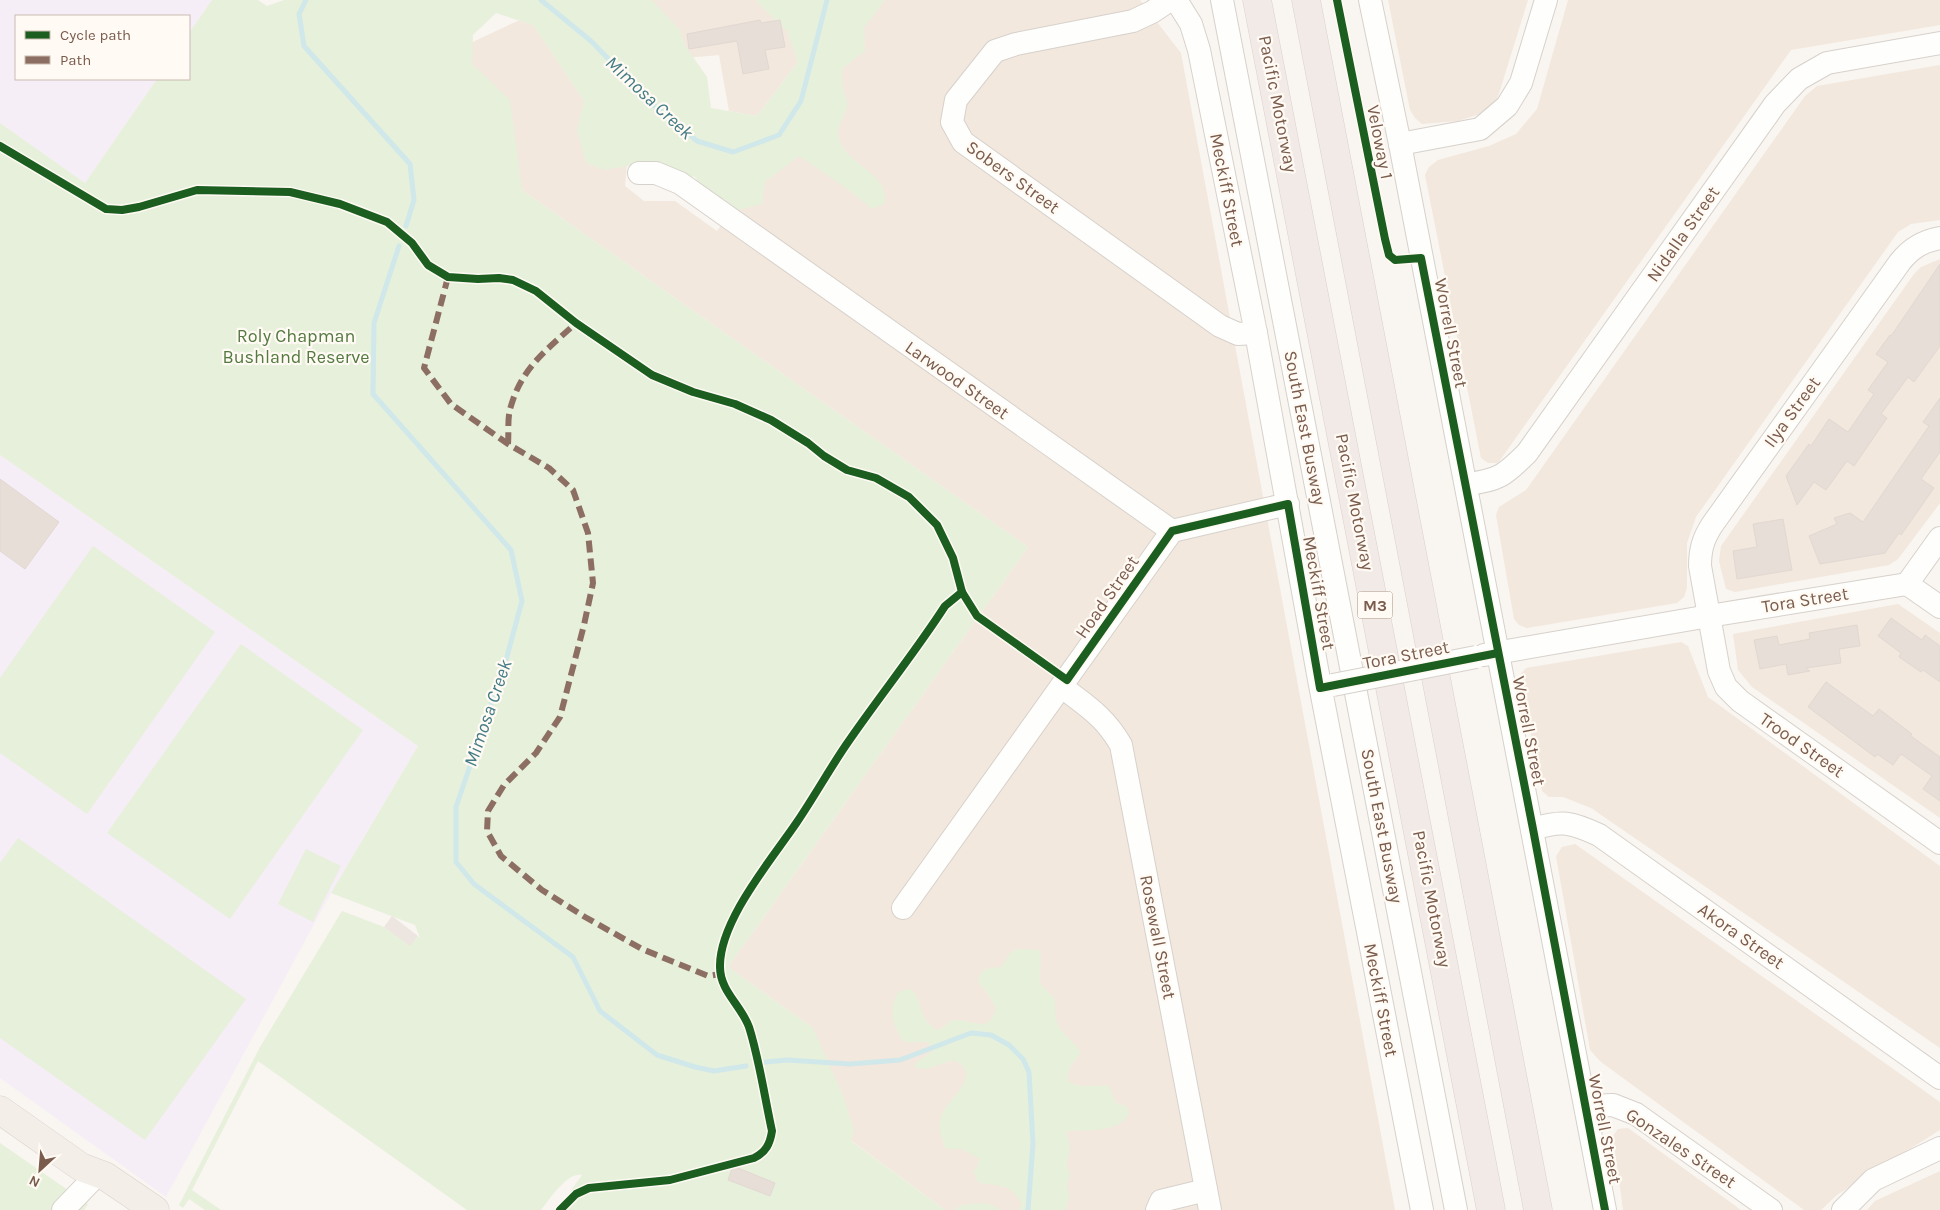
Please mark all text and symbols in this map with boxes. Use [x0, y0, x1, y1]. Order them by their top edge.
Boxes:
legend [15, 15, 190, 80]
text: Cycle path [60, 26, 131, 44]
street label: Pacific Motorway [1254, 34, 1302, 175]
text: Path [60, 51, 91, 69]
water label: Mimosa Creek [601, 52, 698, 144]
street label: Veloway 1 [1362, 103, 1398, 181]
street label: Meckiff Street [1205, 131, 1249, 249]
street label: Sobers Street [962, 136, 1064, 218]
street label: Nidalla Street [1642, 182, 1724, 286]
street label: Worrell Street [1430, 276, 1472, 390]
park label: Roly Chapman Bushland Reserve [223, 325, 369, 368]
street label: Larwood Street [901, 336, 1013, 424]
street label: South East Busway [1279, 349, 1331, 508]
street label: Ilya Street [1759, 372, 1825, 452]
street label: Pacific Motorway [1331, 432, 1379, 573]
street label: Meckiff Street [1298, 534, 1340, 652]
street label: Hoad Street [1070, 551, 1144, 643]
street label: Tora Street [1760, 582, 1850, 618]
road number: M3 [1358, 592, 1392, 618]
street label: Tora Street [1361, 636, 1451, 674]
water label: Mimosa Creek [459, 657, 517, 770]
street label: Worrell Street [1508, 674, 1550, 788]
street label: Trood Street [1755, 708, 1849, 782]
street label: South East Busway [1356, 747, 1408, 906]
street label: Pacific Motorway [1408, 829, 1456, 970]
street label: Rosewall Street [1135, 873, 1181, 1001]
street label: Akora Street [1694, 898, 1789, 974]
street label: Meckiff Street [1359, 941, 1403, 1059]
street label: Worrell Street [1584, 1072, 1626, 1186]
street label: Gonzales Street [1622, 1103, 1740, 1193]
north arrow [15, 1145, 65, 1195]
text: N [26, 1171, 43, 1191]

